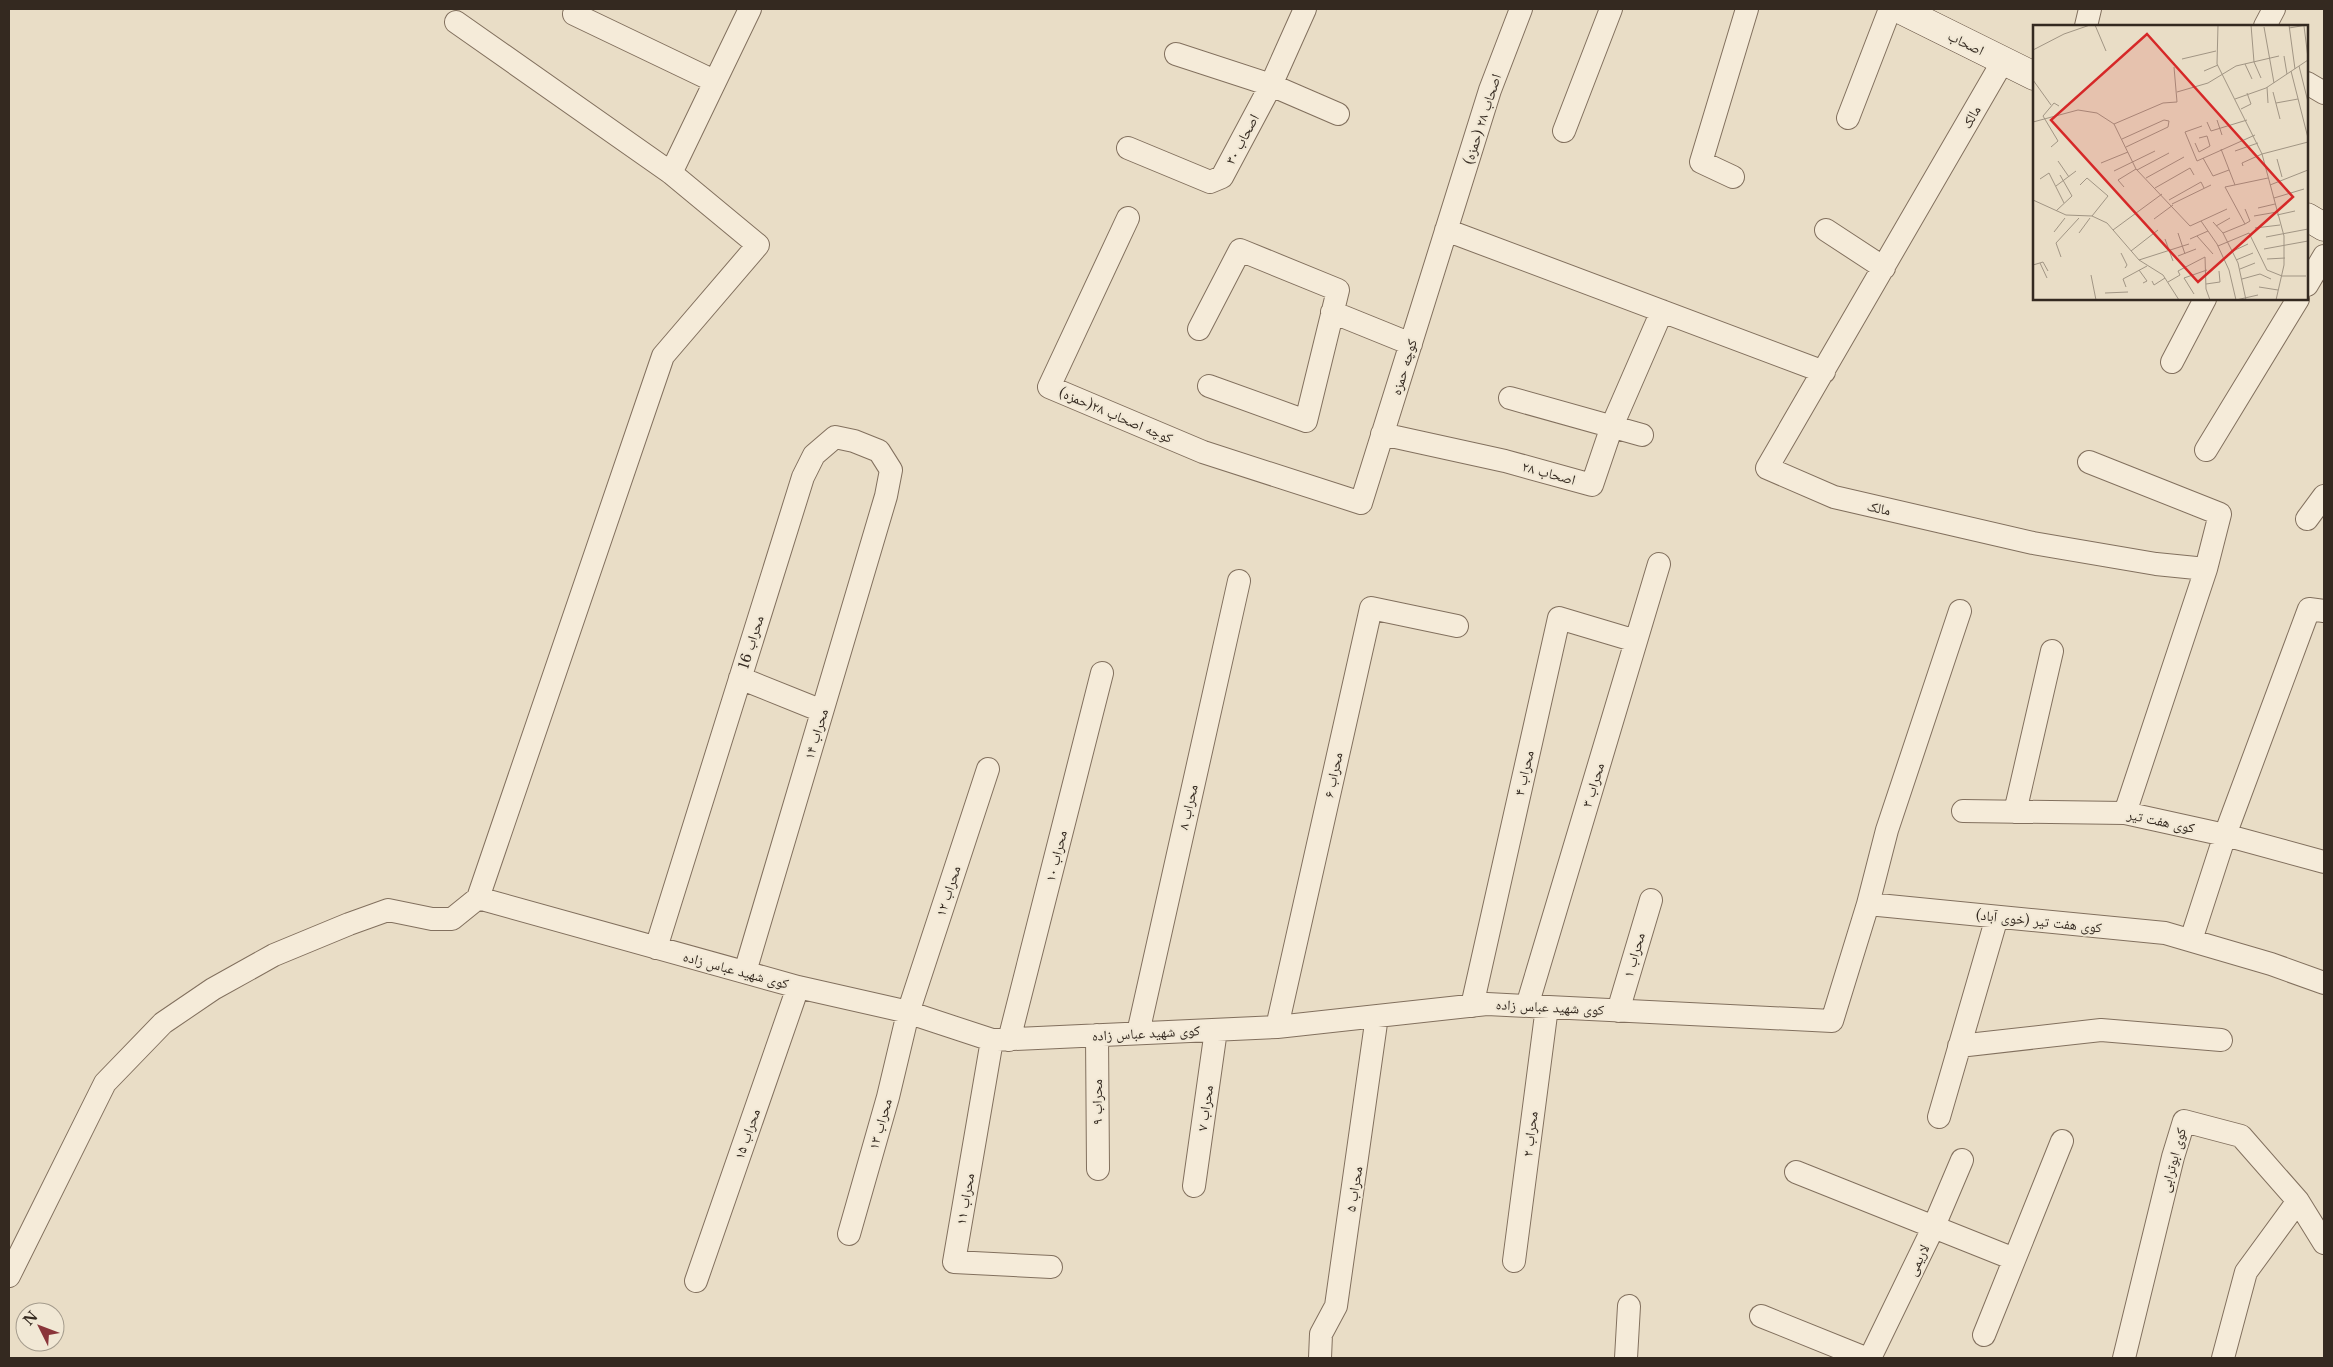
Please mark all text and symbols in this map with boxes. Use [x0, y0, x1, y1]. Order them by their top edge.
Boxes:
inset map [2033, 25, 2308, 300]
street label: اصحاب [1945, 27, 1987, 59]
street label: اصحاب ۲۸ (حمزه) [1459, 72, 1505, 166]
street label: مالک [1957, 102, 1985, 132]
street label: اصحاب ۳۰ [1221, 111, 1263, 167]
street label: کوچه حمزه [1387, 337, 1421, 397]
street label: کوچه اصحاب ۲۸(حمزه) [1057, 383, 1176, 447]
street label: اصحاب ۲۸ [1520, 457, 1578, 489]
street label: مالک [1865, 497, 1893, 519]
street label: محراب 16 [734, 613, 768, 671]
street label: محراب ۱۴ [800, 706, 832, 762]
street label: محراب ۴ [1510, 749, 1538, 797]
street label: محراب ۶ [1319, 751, 1347, 799]
street label: محراب ۳ [1578, 760, 1608, 810]
street label: محراب ۸ [1174, 783, 1202, 831]
street label: کوی هفت تیر [2125, 805, 2197, 837]
street label: محراب ۱۰ [1041, 829, 1071, 883]
street label: محراب ۱۲ [931, 863, 965, 919]
street label: کوی هفت تیر (خوی آباد) [1975, 905, 2103, 937]
street label: محراب ۱ [1619, 930, 1649, 980]
street label: کوی شهید عباس زاده [681, 947, 791, 993]
street label: کوی شهید عباس زاده [1495, 995, 1605, 1019]
street label: کوی شهید عباس زاده [1091, 1021, 1201, 1045]
street label: محراب ۹ [1088, 1079, 1106, 1125]
street label: محراب ۷ [1193, 1084, 1217, 1132]
street label: محراب ۱۳ [864, 1096, 896, 1152]
street label: محراب ۱۵ [730, 1106, 764, 1162]
street label: محراب ۲ [1518, 1110, 1542, 1158]
street label: کوی ابوترابی [2156, 1126, 2190, 1194]
street label: محراب ۵ [1342, 1165, 1366, 1213]
street label: محراب ۱۱ [952, 1172, 978, 1226]
street label: لاریمی [1903, 1241, 1933, 1279]
north arrow [15, 1302, 65, 1352]
text: N [19, 1307, 41, 1329]

